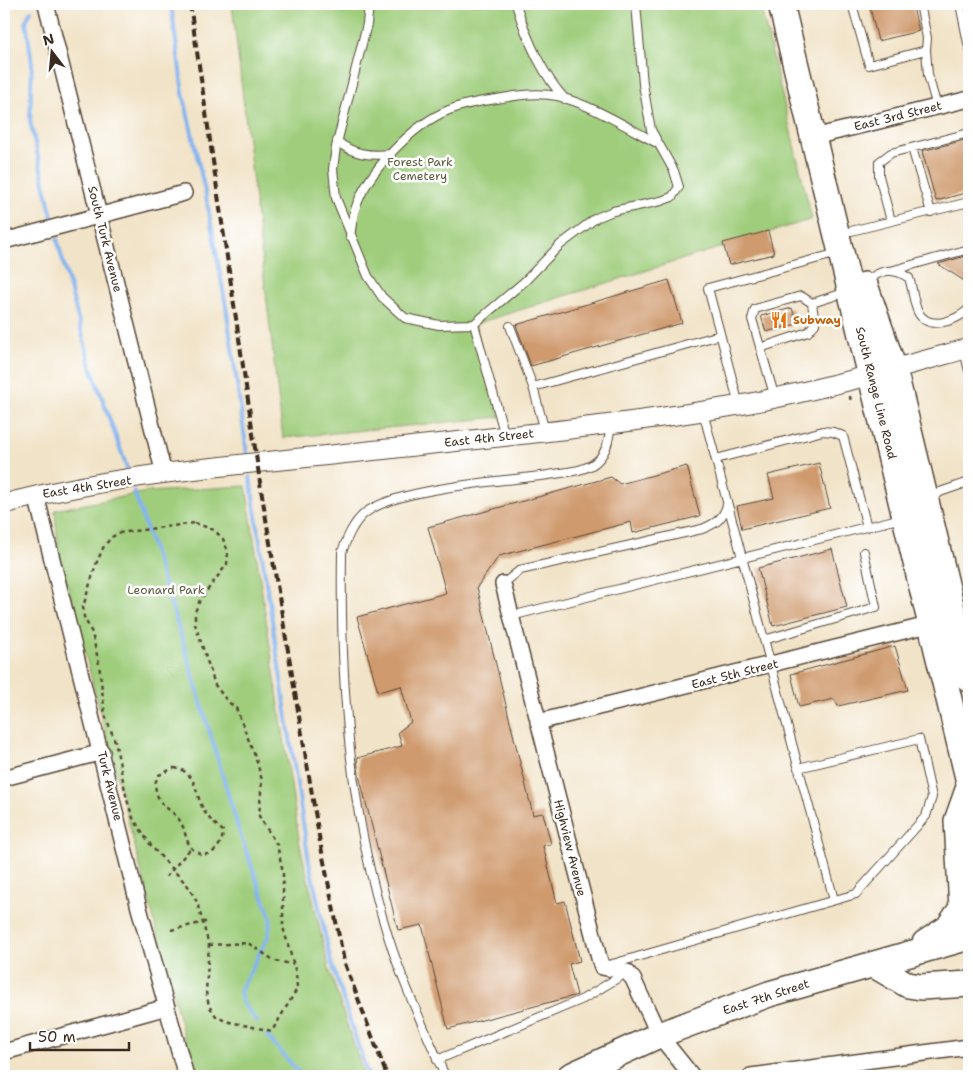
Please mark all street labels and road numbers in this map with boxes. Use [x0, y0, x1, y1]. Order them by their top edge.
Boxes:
street label: East 3rd Street [852, 97, 944, 135]
street label: South Turk Avenue [84, 184, 126, 294]
street label: South Range Line Road [852, 325, 900, 461]
street label: East 4th Street [443, 425, 535, 451]
street label: East 4th Street [41, 472, 133, 502]
street label: East 5th Street [690, 655, 780, 693]
street label: Turk Avenue [94, 749, 126, 823]
street label: Highview Avenue [550, 798, 590, 898]
street label: East 7th Street [721, 976, 811, 1018]

